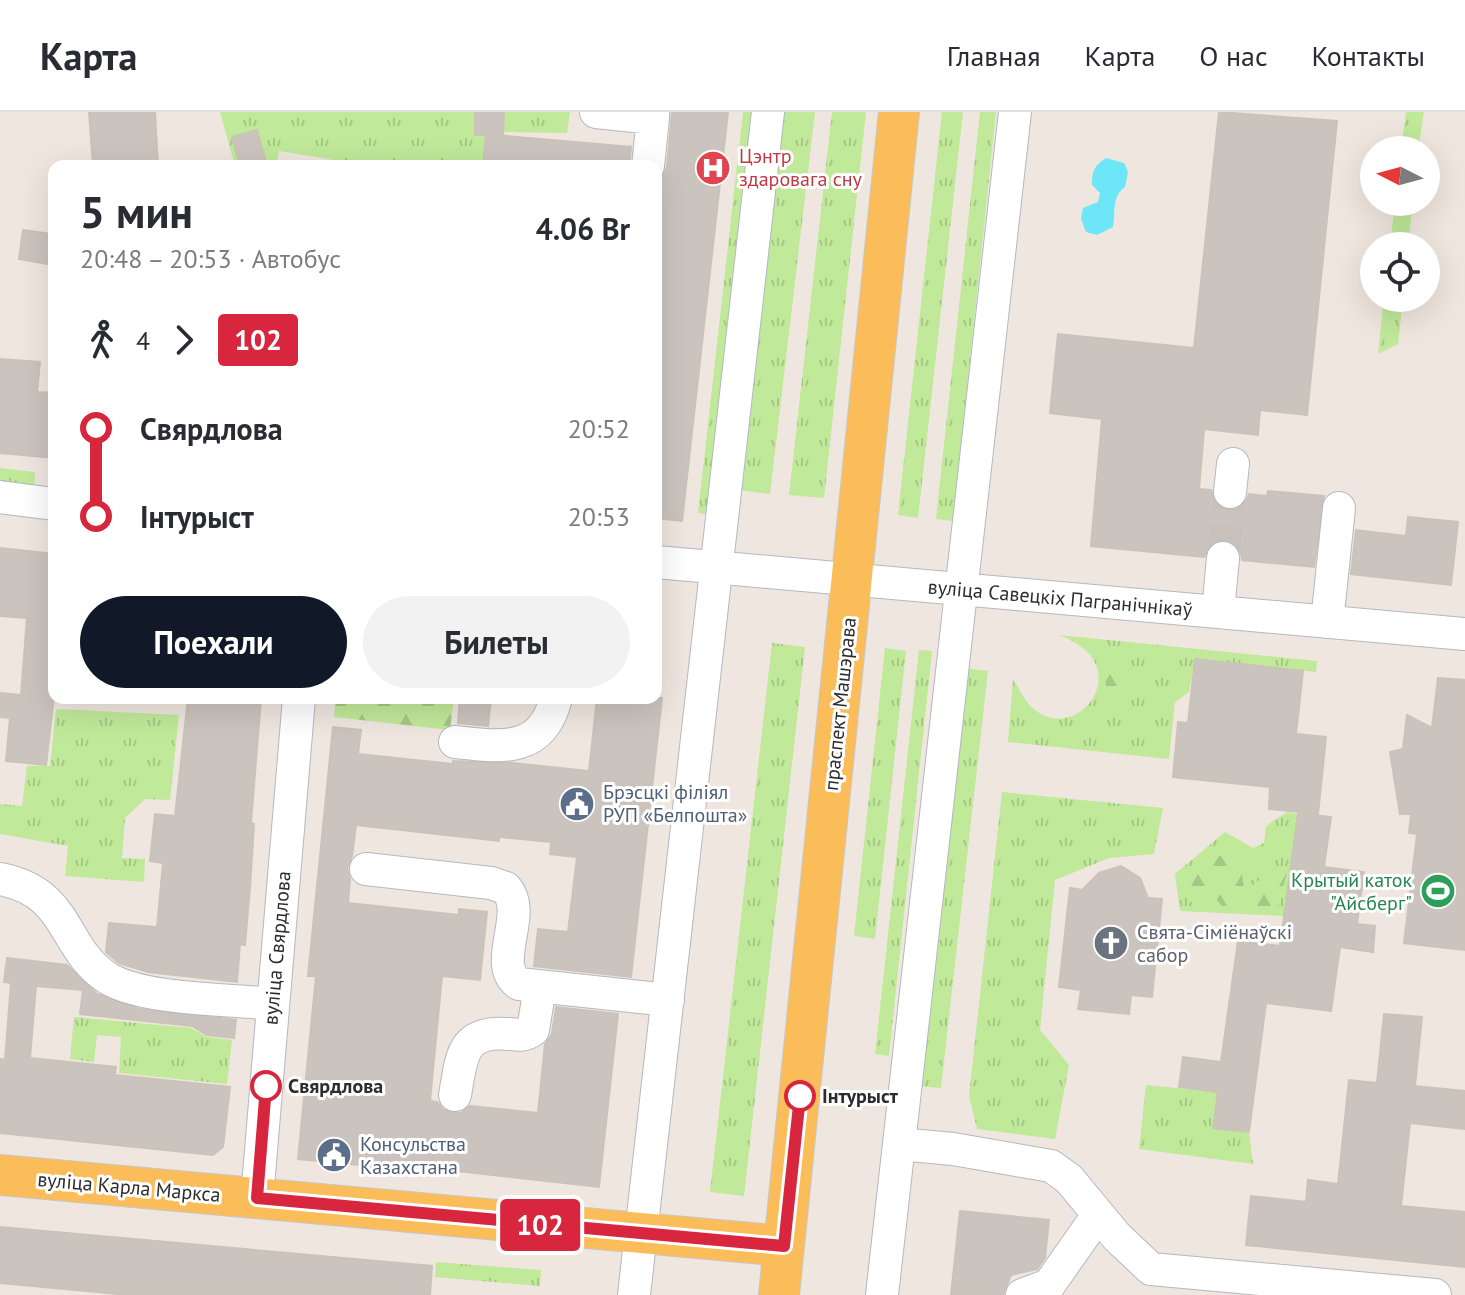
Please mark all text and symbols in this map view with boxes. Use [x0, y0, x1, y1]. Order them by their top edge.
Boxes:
text: Карта [40, 31, 137, 80]
text: Главная [947, 37, 1041, 74]
text: Карта [1085, 37, 1155, 74]
text: О нас [1199, 37, 1268, 74]
text: Контакты [1312, 37, 1425, 74]
north arrow [1360, 136, 1440, 216]
map controls [1360, 136, 1440, 312]
place label: Цэнтр здаровага сну [739, 143, 862, 192]
hospital icon: Цэнтр здаровага сну [694, 149, 732, 187]
text: 5 мин [80, 183, 193, 240]
text: 4.06 Br [536, 209, 630, 248]
button: locate [1360, 232, 1440, 312]
text: 20:48 – 20:53 · Автобус [80, 242, 341, 275]
icon: walk [80, 318, 124, 362]
icon: forward [162, 318, 206, 362]
text: 102 [234, 321, 282, 358]
text: 4 [136, 324, 150, 357]
text: Свярдлова [140, 409, 283, 448]
text: 20:52 [568, 412, 630, 445]
text: Інтурыст [140, 497, 254, 536]
text: 20:53 [568, 500, 630, 533]
street label: вуліца Савецкіх Пагранічнікаў [927, 573, 1194, 623]
button: Поехали [80, 596, 347, 688]
button: Билеты [363, 596, 630, 688]
street label: праспект Машэрава [818, 616, 862, 792]
place label: Брэсцкі філіял РУП «Белпошта» [603, 779, 747, 828]
public building icon: Брэсцкі філіял РУП «Белпошта» [558, 785, 596, 823]
place label: Крытый каток "Айсберг" [1291, 867, 1412, 916]
street label: вуліца Свярдлова [257, 870, 297, 1026]
sports icon: Крытый каток "Айсберг" [1419, 872, 1457, 910]
place label: Свята-Сіміёнаўскі сабор [1137, 919, 1292, 968]
church icon: Свята-Сіміёнаўскі сабор [1092, 924, 1130, 962]
marker: Свярдлова [251, 1071, 281, 1101]
place label: Свярдлова [288, 1073, 383, 1099]
marker: Інтурыст [785, 1081, 815, 1111]
place label: Інтурыст [822, 1083, 898, 1109]
place label: Консульства Казахстана [360, 1131, 466, 1180]
public building icon: Консульства Казахстана [315, 1136, 353, 1174]
street label: вуліца Карла Маркса [36, 1166, 222, 1208]
line badge: 102 [494, 1199, 586, 1251]
text: 102 [516, 1206, 564, 1243]

